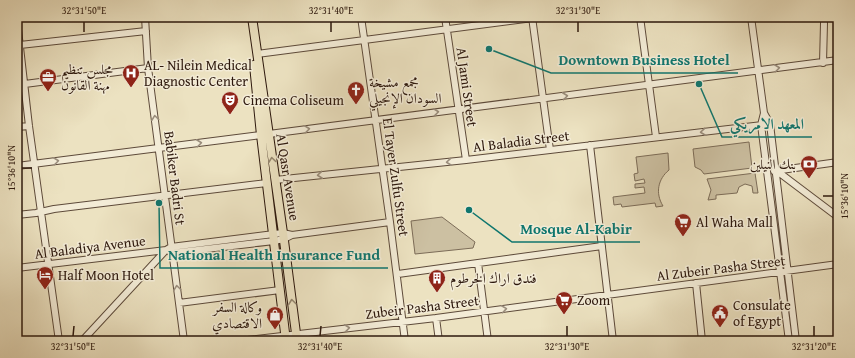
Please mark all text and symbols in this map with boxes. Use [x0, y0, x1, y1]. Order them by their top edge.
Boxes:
text: 32°31'50"E [62, 3, 106, 18]
text: 32°31'40"E [309, 3, 353, 18]
text: 32°31'30"E [556, 3, 600, 18]
street label: Al Jami Street [452, 46, 483, 128]
callout: Downtown Business Hotel [551, 46, 738, 73]
text: Downtown Business Hotel [558, 49, 730, 70]
place label: AL- Nilein Medical Diagnostic Center [144, 55, 252, 91]
place label: مجلس تنظيم مهنة القانون [61, 59, 113, 95]
hospital icon: AL- Nilein Medical Diagnostic Center [121, 63, 141, 88]
one-way arrow [774, 64, 780, 73]
office icon: مجلس تنظيم مهنة القانون [38, 67, 58, 92]
place label: مجمع مشيخة السودان الإنجيلي [369, 72, 441, 111]
church icon: مجمع مشيخة السودان الإنجيلي [346, 80, 366, 105]
theatre icon: Cinema Coliseum [220, 90, 240, 115]
place label: Cinema Coliseum [243, 90, 344, 110]
one-way arrow [562, 91, 568, 100]
one-way arrow [433, 108, 439, 117]
callout: المعهد الامريكي [722, 110, 812, 137]
text: المعهد الامريكي [730, 113, 804, 138]
one-way arrow [151, 115, 160, 121]
street label: El Tayer Zulfu Street [378, 116, 414, 238]
one-way arrow [304, 125, 310, 134]
street label: Al Baladia Street [472, 125, 570, 157]
one-way arrow [700, 127, 707, 136]
street label: Babiker Badri St [159, 130, 191, 226]
street label: Al Qasr Avenue [271, 132, 305, 222]
one-way arrow [196, 139, 202, 148]
text: 15°36'10"N [4, 145, 19, 191]
place label: بنك النيلين [750, 154, 796, 174]
bank icon: بنك النيلين [799, 154, 819, 179]
one-way arrow [53, 157, 59, 166]
one-way arrow [268, 157, 277, 163]
one-way arrow [446, 157, 452, 166]
one-way arrow [317, 170, 323, 179]
text: 15°36'10"N [837, 173, 852, 219]
supermarket icon: Al Waha Mall [673, 212, 693, 237]
place label: Al Waha Mall [696, 212, 773, 232]
callout: Mosque Al-Kabir [512, 215, 640, 242]
text: Mosque Al-Kabir [520, 218, 632, 239]
street label: Al Baladiya Avenue [33, 230, 147, 264]
callout: National Health Insurance Fund [160, 241, 388, 268]
text: National Health Insurance Fund [168, 244, 380, 265]
street label: Al Zubeir Pasha Street [655, 250, 787, 286]
hotel icon: Half Moon Hotel [35, 265, 55, 290]
place label: Half Moon Hotel [58, 265, 154, 285]
building icon: فندق اراك الخرطوم [427, 268, 447, 293]
place label: فندق اراك الخرطوم [450, 268, 537, 291]
one-way arrow [173, 285, 182, 292]
street label: Zubeir Pasha Street [364, 290, 480, 324]
supermarket icon: Zoom [554, 290, 574, 315]
place label: Zoom [577, 290, 611, 310]
place label: Consulate of Egypt [733, 295, 791, 331]
place label: وكالة السفر الاقتصادي [211, 297, 262, 335]
one-way arrow [288, 299, 297, 305]
public building icon: Consulate of Egypt [710, 303, 730, 328]
shop icon: وكالة السفر الاقتصادي [265, 305, 285, 330]
one-way arrow [501, 305, 507, 314]
one-way arrow [344, 324, 350, 333]
text: 32°31'50"E [51, 339, 95, 354]
text: 32°31'40"E [298, 339, 342, 354]
text: 32°31'30"E [545, 339, 589, 354]
text: 32°31'20"E [792, 339, 836, 354]

